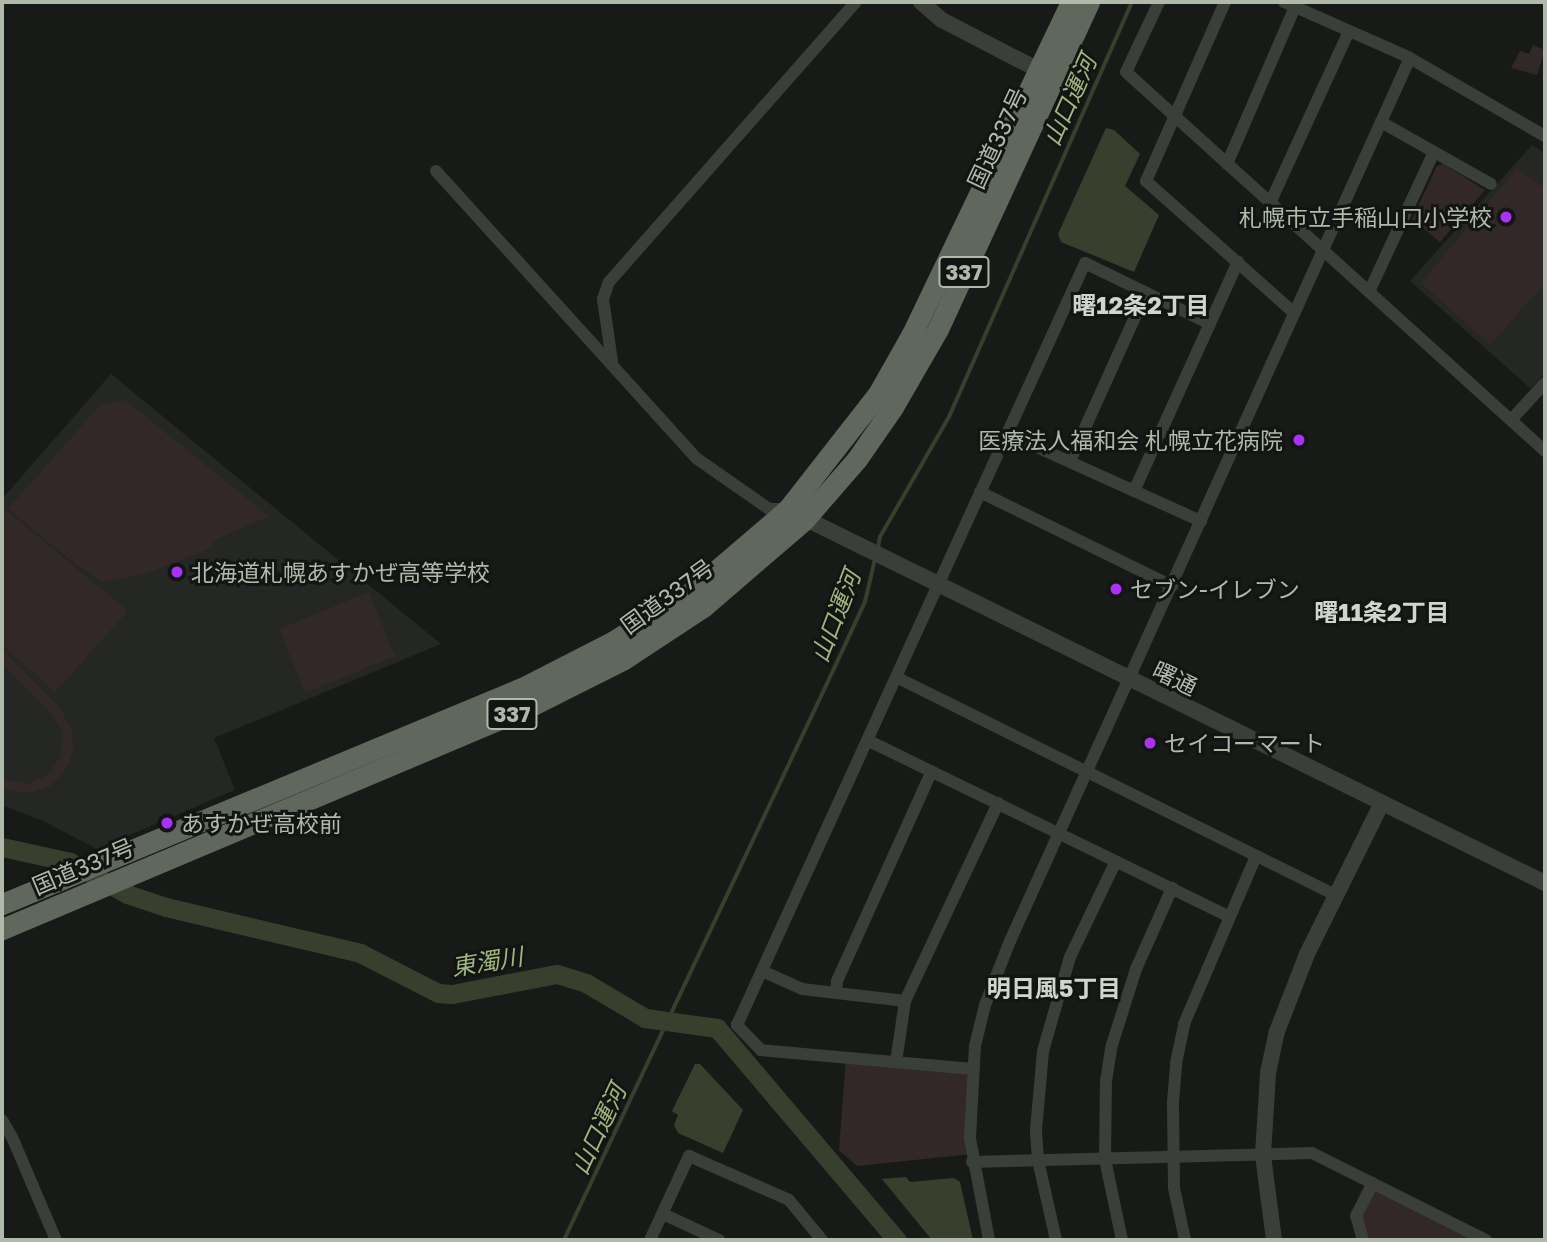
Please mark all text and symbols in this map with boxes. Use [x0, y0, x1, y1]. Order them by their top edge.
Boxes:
water label: 山口運河 [1036, 50, 1102, 150]
street label: 国道337号 [962, 83, 1032, 193]
place label: 札幌市立手稲山口小学校 [1239, 203, 1492, 231]
marker: 札幌市立手稲山口小学校 [1498, 209, 1514, 225]
road number: 337 [938, 254, 990, 290]
district label: 曙12条2丁目 [1072, 291, 1210, 319]
place label: 医療法人福和会 札幌立花病院 [978, 426, 1283, 454]
marker: 医療法人福和会 札幌立花病院 [1289, 430, 1309, 450]
street label: 国道337号 [615, 553, 719, 639]
place label: 北海道札幌あすかぜ高等学校 [191, 558, 490, 586]
marker: 北海道札幌あすかぜ高等学校 [169, 564, 185, 580]
water label: 山口運河 [804, 566, 866, 666]
place label: セブン-イレブン [1130, 575, 1300, 603]
marker: セブン-イレブン [1108, 581, 1124, 597]
district label: 曙11条2丁目 [1314, 598, 1450, 626]
street label: 曙通 [1148, 656, 1202, 700]
road number: 337 [486, 696, 538, 732]
place label: セイコーマート [1164, 729, 1325, 757]
marker: セイコーマート [1142, 735, 1158, 751]
place label: あすかぜ高校前 [181, 809, 342, 837]
marker: あすかぜ高校前 [159, 815, 175, 831]
street label: 国道337号 [28, 832, 138, 900]
water label: 東濁川 [449, 941, 525, 981]
district label: 明日風5丁目 [987, 974, 1121, 1002]
water label: 山口運河 [565, 1079, 631, 1179]

